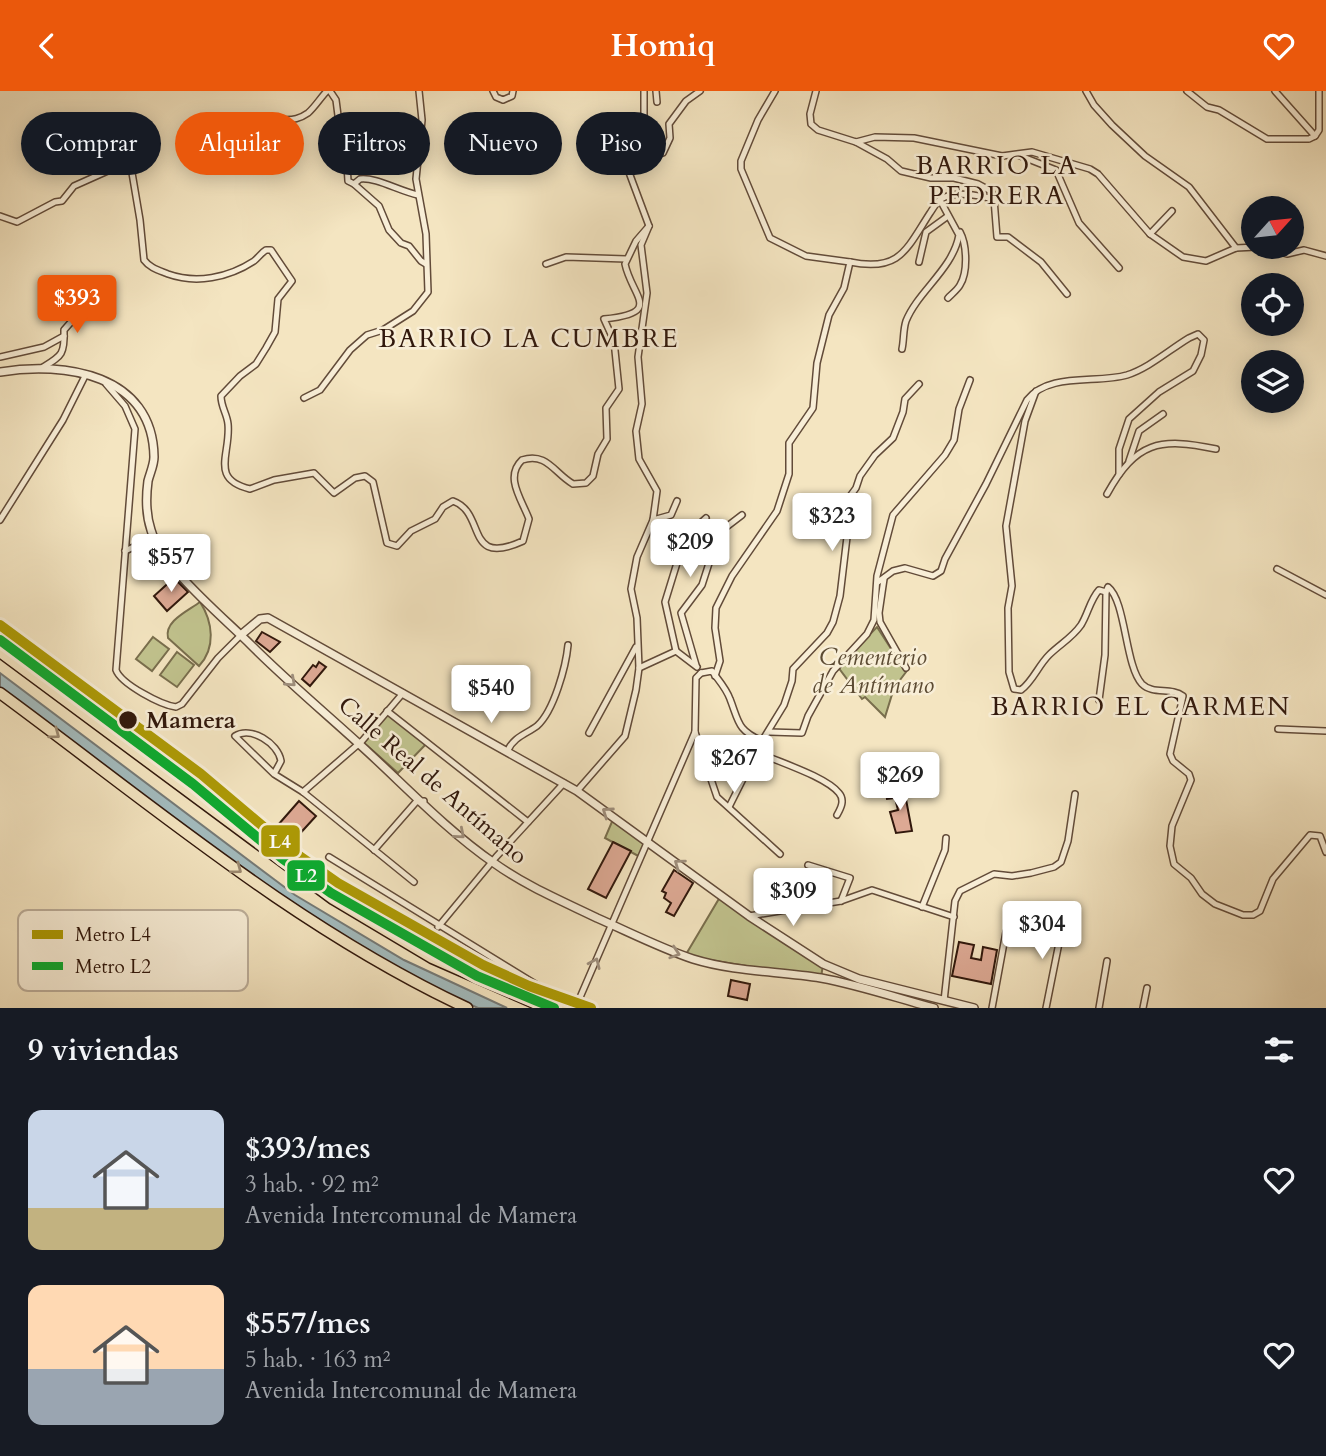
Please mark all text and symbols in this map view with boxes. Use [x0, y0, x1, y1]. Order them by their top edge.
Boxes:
text: Homiq [611, 24, 715, 68]
icon: back [28, 27, 66, 65]
icon: heart [1260, 27, 1298, 65]
chip: Comprar [21, 112, 161, 175]
chip: Alquilar [175, 112, 304, 175]
chip: Filtros [318, 112, 430, 175]
chip: Nuevo [444, 112, 562, 175]
chip: Piso [576, 112, 666, 175]
district label: BARRIO LA PEDRERA [916, 148, 1078, 213]
north arrow [1241, 196, 1304, 259]
map controls [1241, 196, 1304, 413]
button: locate [1241, 273, 1304, 336]
pin: $393 [36, 275, 118, 335]
text: $393 [53, 282, 101, 313]
district label: BARRIO LA CUMBRE [378, 321, 680, 356]
button: layers [1241, 350, 1304, 413]
pin: $323 [791, 493, 873, 553]
text: $323 [808, 500, 856, 531]
pin: $209 [649, 519, 731, 579]
text: $209 [666, 526, 714, 557]
pin: $557 [130, 535, 212, 594]
text: $557 [147, 541, 195, 572]
park label: Cementerio de Antímano [812, 641, 934, 702]
pin: $540 [450, 665, 532, 725]
text: $540 [467, 672, 515, 703]
one-way arrow [283, 673, 296, 686]
street label: Calle Real de Antímano [331, 689, 535, 872]
district label: BARRIO EL CARMEN [991, 689, 1291, 724]
place label: Mamera [146, 704, 236, 737]
marker: Mamera [117, 709, 139, 731]
one-way arrow [47, 725, 60, 738]
pin: $267 [693, 735, 775, 795]
text: $267 [710, 742, 758, 773]
pin: $269 [859, 753, 941, 812]
text: $269 [876, 759, 924, 790]
one-way arrow [602, 808, 615, 820]
line badge: L4 [260, 824, 301, 858]
one-way arrow [451, 826, 464, 838]
text: L4 [269, 829, 291, 855]
line badge: L2 [286, 859, 326, 892]
one-way arrow [675, 860, 687, 872]
one-way arrow [230, 861, 242, 874]
text: L2 [295, 863, 317, 889]
pin: $309 [752, 869, 834, 928]
text: $309 [769, 875, 817, 906]
pin: $304 [1001, 901, 1083, 961]
text: $304 [1018, 908, 1066, 939]
legend [18, 910, 248, 991]
text: Metro L4 [75, 922, 151, 948]
one-way arrow [669, 944, 681, 959]
text: Metro L2 [75, 954, 151, 980]
one-way arrow [587, 958, 601, 970]
text: 9 viviendas [28, 1030, 179, 1071]
icon: filters [1260, 1031, 1298, 1069]
text: $393/mes [245, 1128, 371, 1169]
icon: home [84, 1138, 168, 1222]
icon: heart [1260, 1161, 1298, 1199]
text: 3 hab. · 92 m² [245, 1169, 379, 1200]
text: Avenida Intercomunal de Mamera [245, 1200, 577, 1231]
text: $557/mes [245, 1303, 371, 1344]
icon: home [84, 1313, 168, 1397]
icon: heart [1260, 1336, 1298, 1374]
text: 5 hab. · 163 m² [245, 1344, 391, 1375]
text: Avenida Intercomunal de Mamera [245, 1375, 577, 1406]

